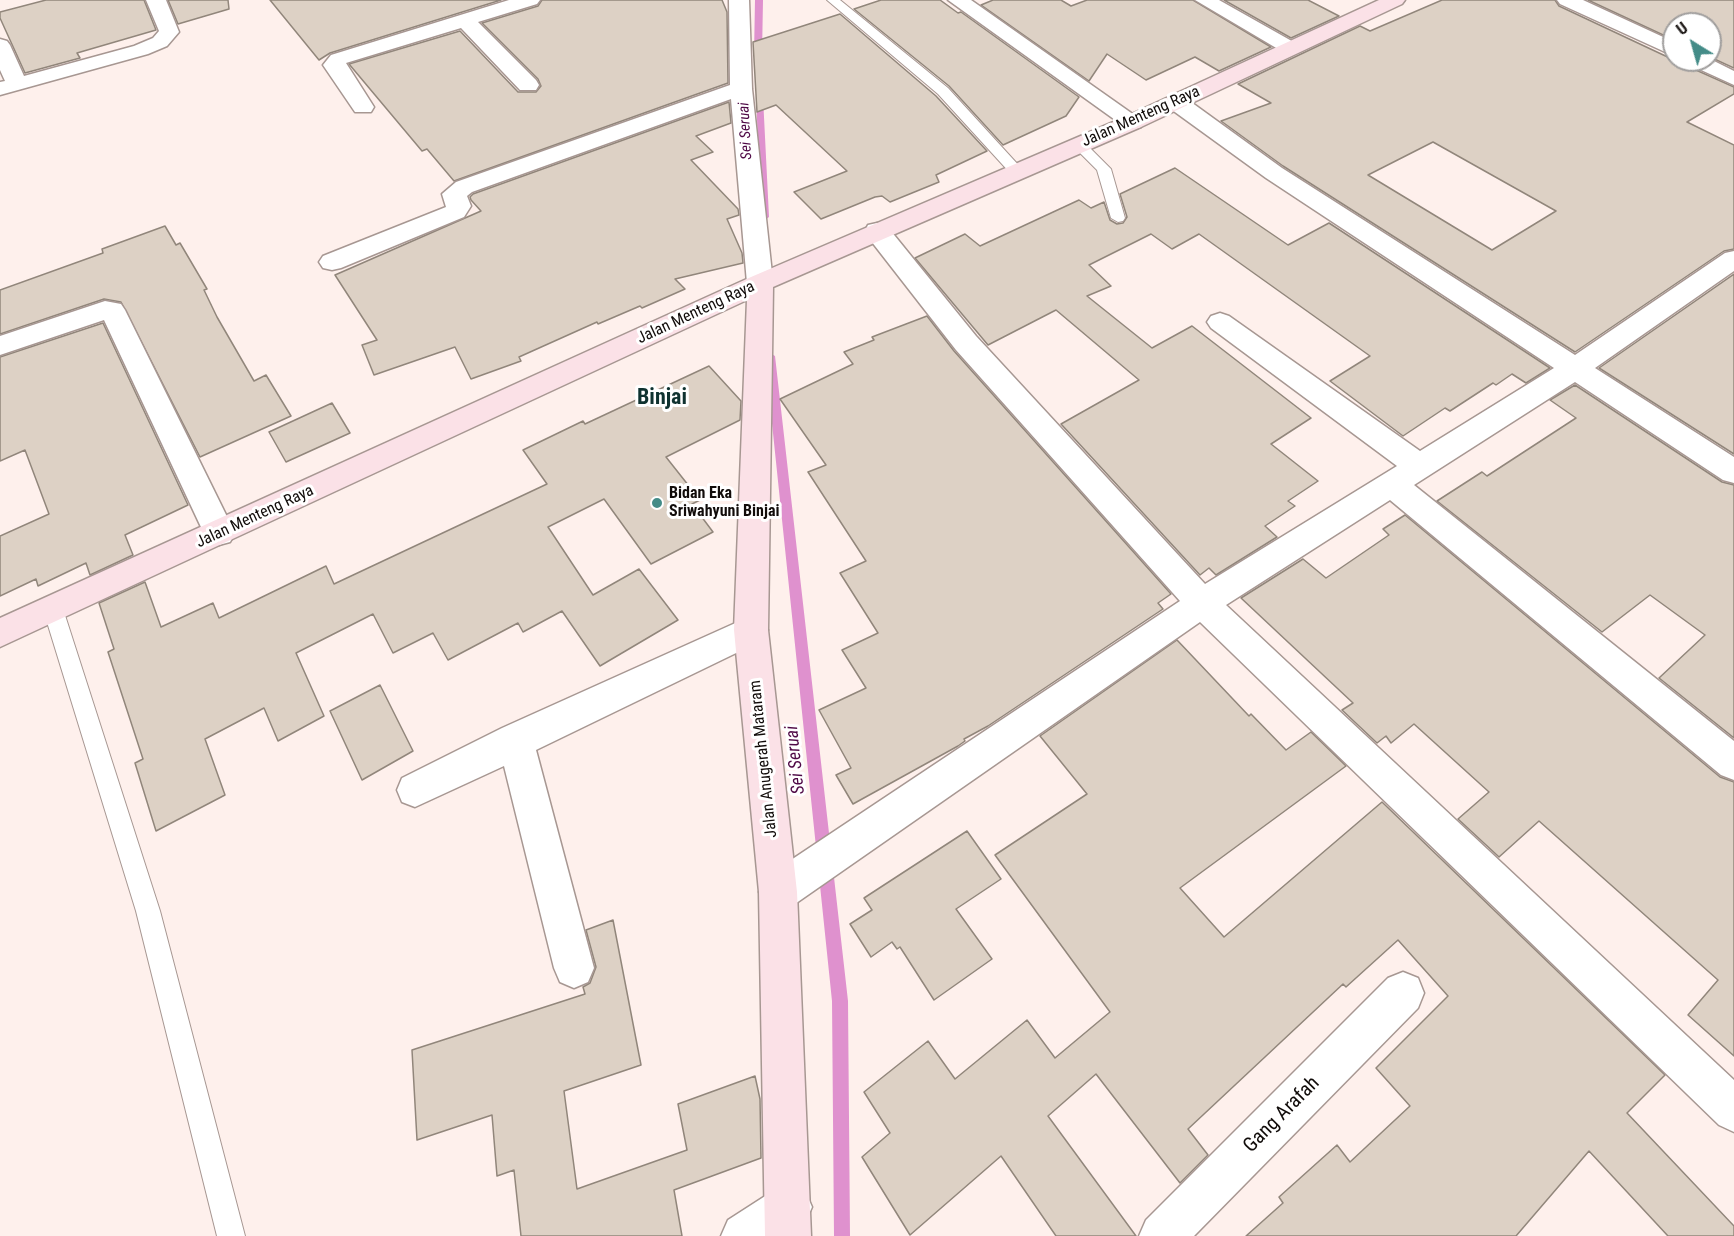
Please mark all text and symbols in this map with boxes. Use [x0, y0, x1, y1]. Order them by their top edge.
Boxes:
north arrow [1662, 12, 1722, 72]
text: U [1673, 18, 1691, 39]
street label: Jalan Menteng Raya [1079, 82, 1203, 152]
water label: Sei Seruai [736, 102, 756, 160]
street label: Jalan Menteng Raya [634, 277, 758, 349]
district label: Binjai [637, 385, 687, 411]
street label: Jalan Menteng Raya [193, 481, 317, 553]
place label: Bidan Eka Sriwahyuni Binjai [669, 484, 779, 522]
marker: Bidan Eka Sriwahyuni Binjai [650, 496, 664, 510]
street label: Jalan Anugerah Mataram [746, 679, 782, 839]
water label: Sei Seruai [782, 725, 810, 795]
street label: Gang Arafah [1239, 1072, 1325, 1158]

